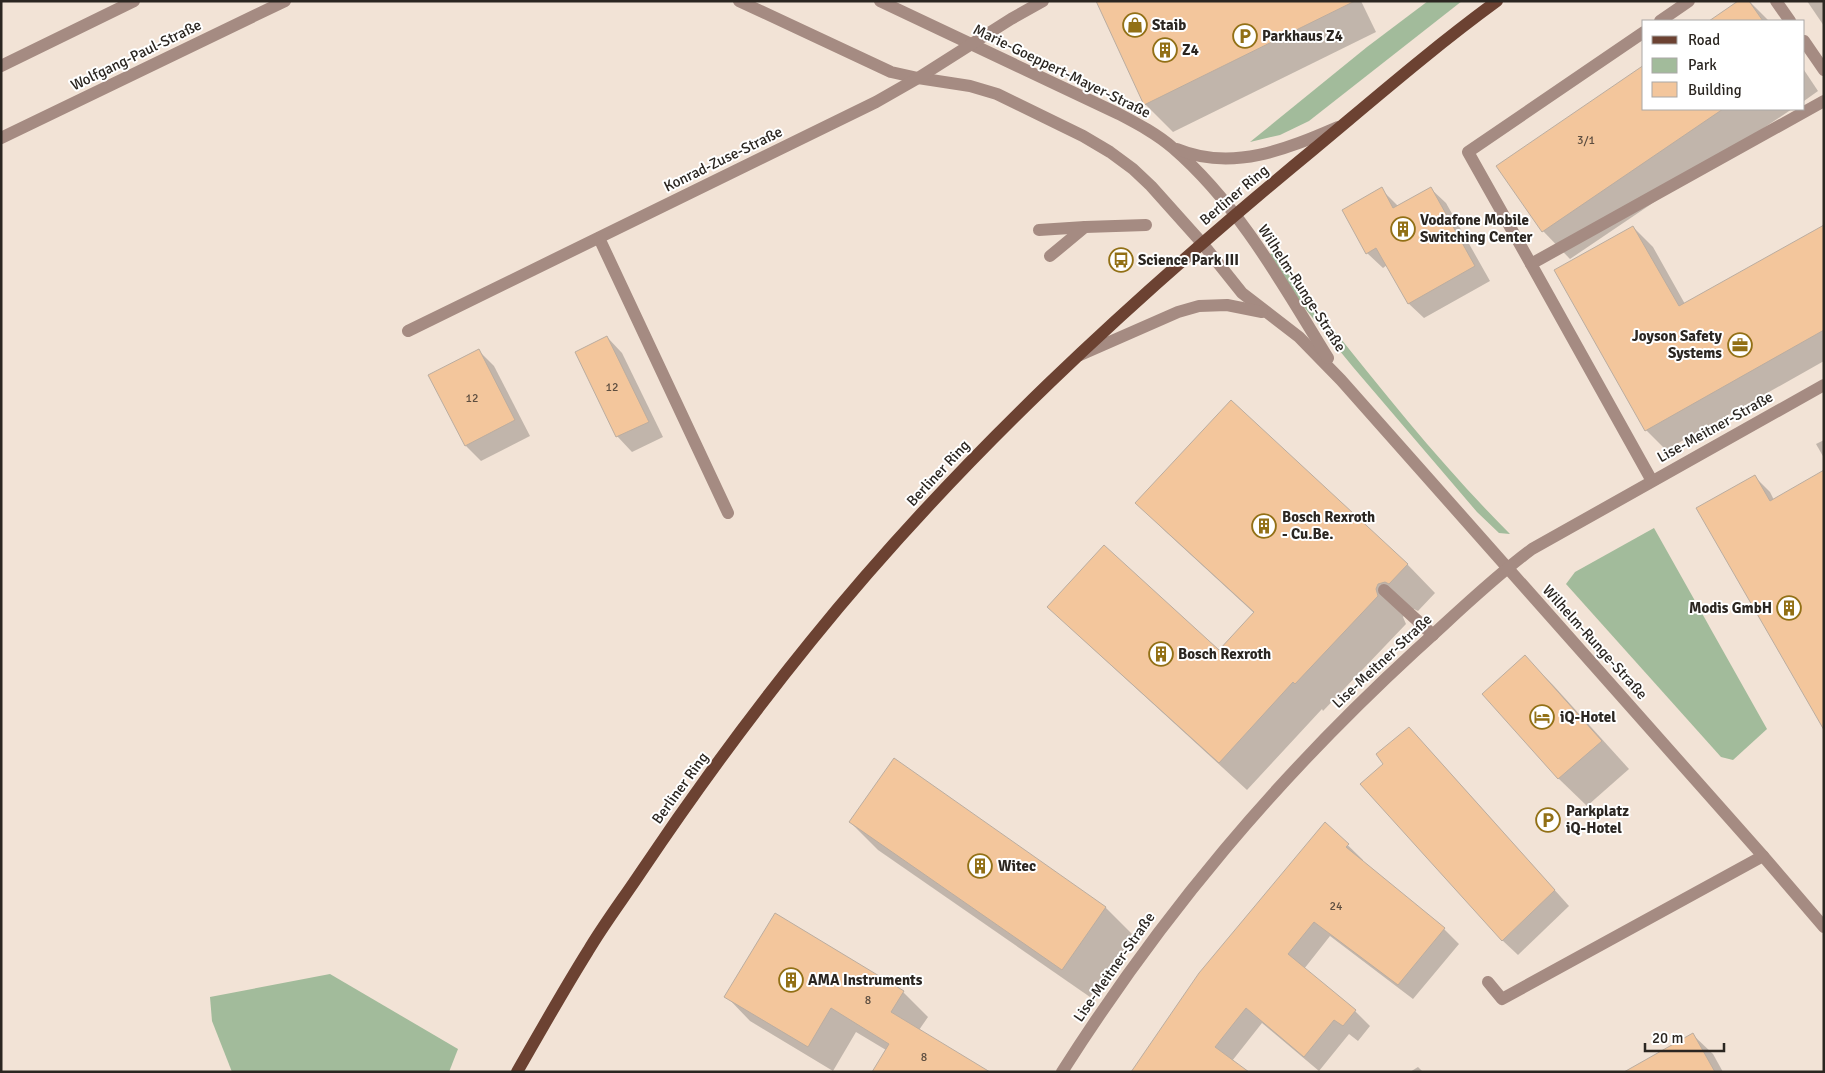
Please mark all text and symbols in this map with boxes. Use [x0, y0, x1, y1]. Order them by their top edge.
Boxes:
shop icon: Staib [1122, 12, 1148, 38]
street label: Wolfgang-Paul-Straße [68, 16, 204, 94]
place label: Staib [1152, 16, 1186, 34]
street label: Marie-Goeppert-Mayer-Straße [970, 20, 1154, 122]
legend [1642, 20, 1805, 110]
parking icon: Parkhaus Z4 [1232, 23, 1258, 49]
place label: Parkhaus Z4 [1262, 27, 1343, 45]
text: Road [1688, 31, 1720, 49]
building icon: Z4 [1152, 37, 1178, 63]
place label: Z4 [1182, 41, 1199, 59]
text: Park [1688, 56, 1717, 74]
text: Building [1688, 81, 1742, 99]
street label: Konrad-Zuse-Straße [661, 122, 785, 196]
house number: 3/1 [1577, 133, 1595, 148]
street label: Berliner Ring [1196, 161, 1272, 229]
place label: Vodafone Mobile Switching Center [1420, 211, 1533, 246]
building icon: Vodafone Mobile Switching Center [1390, 216, 1416, 242]
street label: Wilhelm-Runge-Straße [1254, 221, 1350, 355]
bus stop icon: Science Park III [1108, 247, 1134, 273]
place label: Science Park III [1138, 251, 1239, 269]
place label: Joyson Safety Systems [1632, 327, 1723, 362]
office icon: Joyson Safety Systems [1727, 332, 1753, 358]
house number: 12 [606, 380, 618, 395]
street label: Lise-Meitner-Straße [1654, 388, 1776, 466]
house number: 12 [466, 391, 478, 406]
street label: Berliner Ring [903, 436, 973, 510]
place label: Bosch Rexroth - Cu.Be. [1282, 508, 1375, 543]
building icon: Bosch Rexroth - Cu.Be. [1251, 513, 1277, 539]
street label: Wilhelm-Runge-Straße [1539, 581, 1651, 703]
building icon: Modis GmbH [1776, 595, 1802, 621]
place label: Modis GmbH [1689, 599, 1772, 617]
street label: Lise-Meitner-Straße [1328, 610, 1436, 712]
building icon: Bosch Rexroth [1148, 641, 1174, 667]
place label: Bosch Rexroth [1178, 645, 1271, 663]
hotel icon: iQ-Hotel [1529, 704, 1555, 730]
place label: iQ-Hotel [1560, 708, 1616, 726]
street label: Berliner Ring [648, 749, 712, 827]
place label: Parkplatz iQ-Hotel [1566, 802, 1629, 837]
parking icon: Parkplatz iQ-Hotel [1535, 807, 1561, 833]
building icon: Witec [967, 853, 993, 879]
place label: Witec [998, 857, 1036, 875]
house number: 24 [1330, 899, 1343, 914]
street label: Lise-Meitner-Straße [1069, 909, 1159, 1025]
building icon: AMA Instruments [778, 967, 804, 993]
place label: AMA Instruments [808, 971, 923, 989]
house number: 8 [865, 993, 871, 1008]
scale bar [1645, 1020, 1724, 1052]
text: 20 m [1652, 1029, 1683, 1047]
house number: 8 [921, 1050, 927, 1065]

